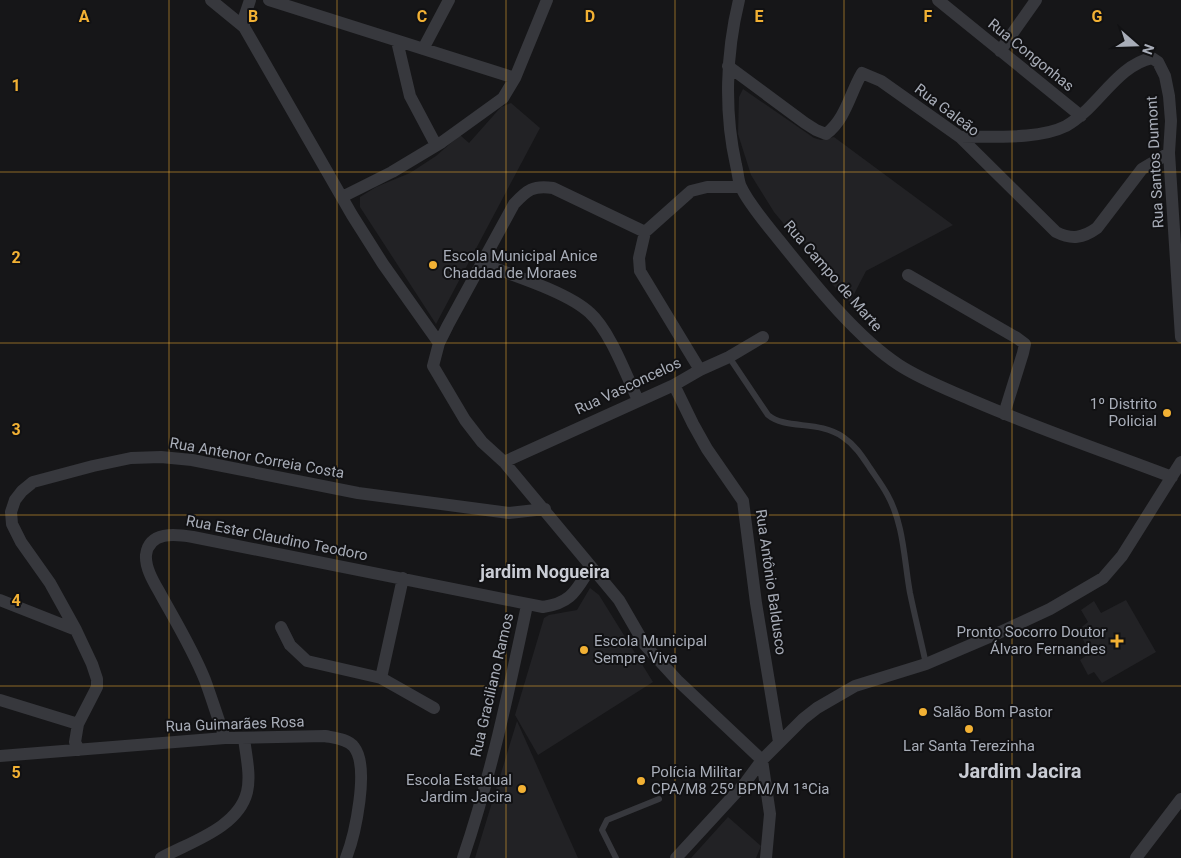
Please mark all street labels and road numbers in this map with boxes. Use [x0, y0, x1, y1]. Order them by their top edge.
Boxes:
street label: Rua Congonhas [984, 15, 1078, 95]
street label: Rua Galeão [911, 80, 983, 140]
street label: Rua Santos Dumont [1143, 95, 1167, 229]
street label: Rua Campo de Marte [780, 217, 886, 335]
street label: Rua Vasconcelos [572, 354, 684, 418]
street label: Rua Antenor Correia Costa [168, 434, 346, 482]
street label: Rua Antônio Baldusco [752, 508, 790, 656]
street label: Rua Ester Claudino Teodoro [185, 512, 369, 564]
street label: Rua Graciliano Ramos [467, 611, 517, 759]
street label: Rua Guimarães Rosa [165, 713, 305, 735]

